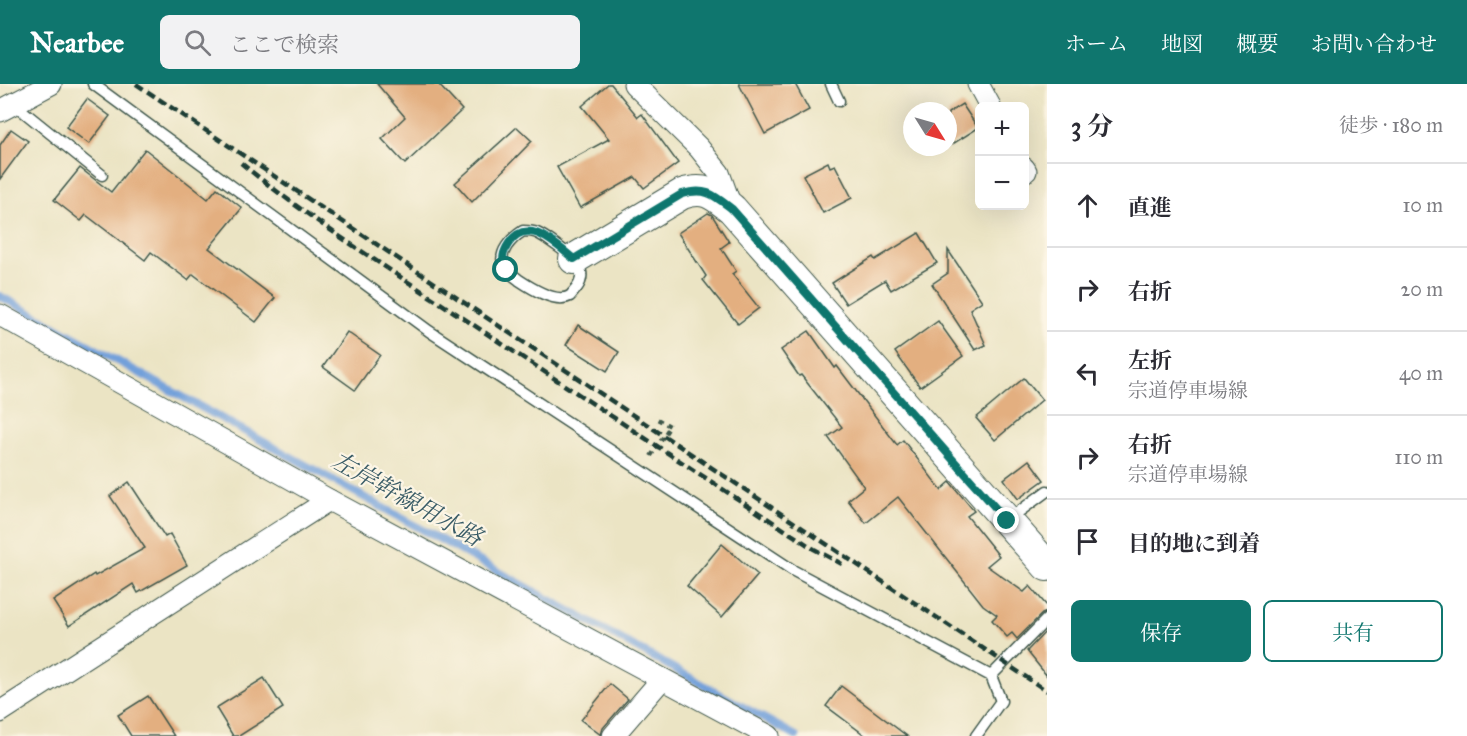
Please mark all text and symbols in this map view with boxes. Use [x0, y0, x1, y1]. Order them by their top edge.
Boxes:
search box [160, 15, 580, 69]
text: Nearbee [30, 25, 124, 60]
icon: search [181, 26, 214, 59]
text: ここで検索 [229, 31, 339, 58]
text: ホーム [1065, 31, 1128, 57]
text: 地図 [1161, 31, 1203, 57]
text: 概要 [1236, 31, 1278, 57]
text: お問い合わせ [1311, 31, 1437, 57]
north arrow [903, 102, 957, 156]
map controls [975, 102, 1029, 210]
button: + [975, 102, 1029, 156]
text: 3 分 [1071, 110, 1113, 142]
text: 徒歩 · 180 m [1339, 113, 1443, 137]
button: − [975, 156, 1029, 210]
icon: ahead [1071, 189, 1104, 222]
text: 10 m [1402, 193, 1443, 217]
text: 直進 [1128, 194, 1172, 221]
route start [492, 256, 518, 282]
icon: right [1071, 273, 1104, 306]
text: 20 m [1400, 277, 1443, 301]
text: 右折 [1128, 278, 1172, 305]
text: 左折 [1128, 347, 1172, 374]
icon: left [1071, 357, 1104, 390]
text: 40 m [1399, 361, 1443, 385]
text: 宗道停車場線 [1128, 378, 1248, 402]
text: 右折 [1128, 431, 1172, 458]
icon: right [1071, 441, 1104, 474]
water label: 左岸幹線用水路 [326, 445, 489, 554]
text: 110 m [1395, 445, 1443, 469]
text: 宗道停車場線 [1128, 462, 1248, 486]
route end [993, 507, 1019, 533]
icon: arrive [1071, 525, 1104, 558]
text: 目的地に到着 [1128, 530, 1260, 557]
button: 保存 [1071, 600, 1251, 662]
button: 共有 [1263, 600, 1443, 662]

